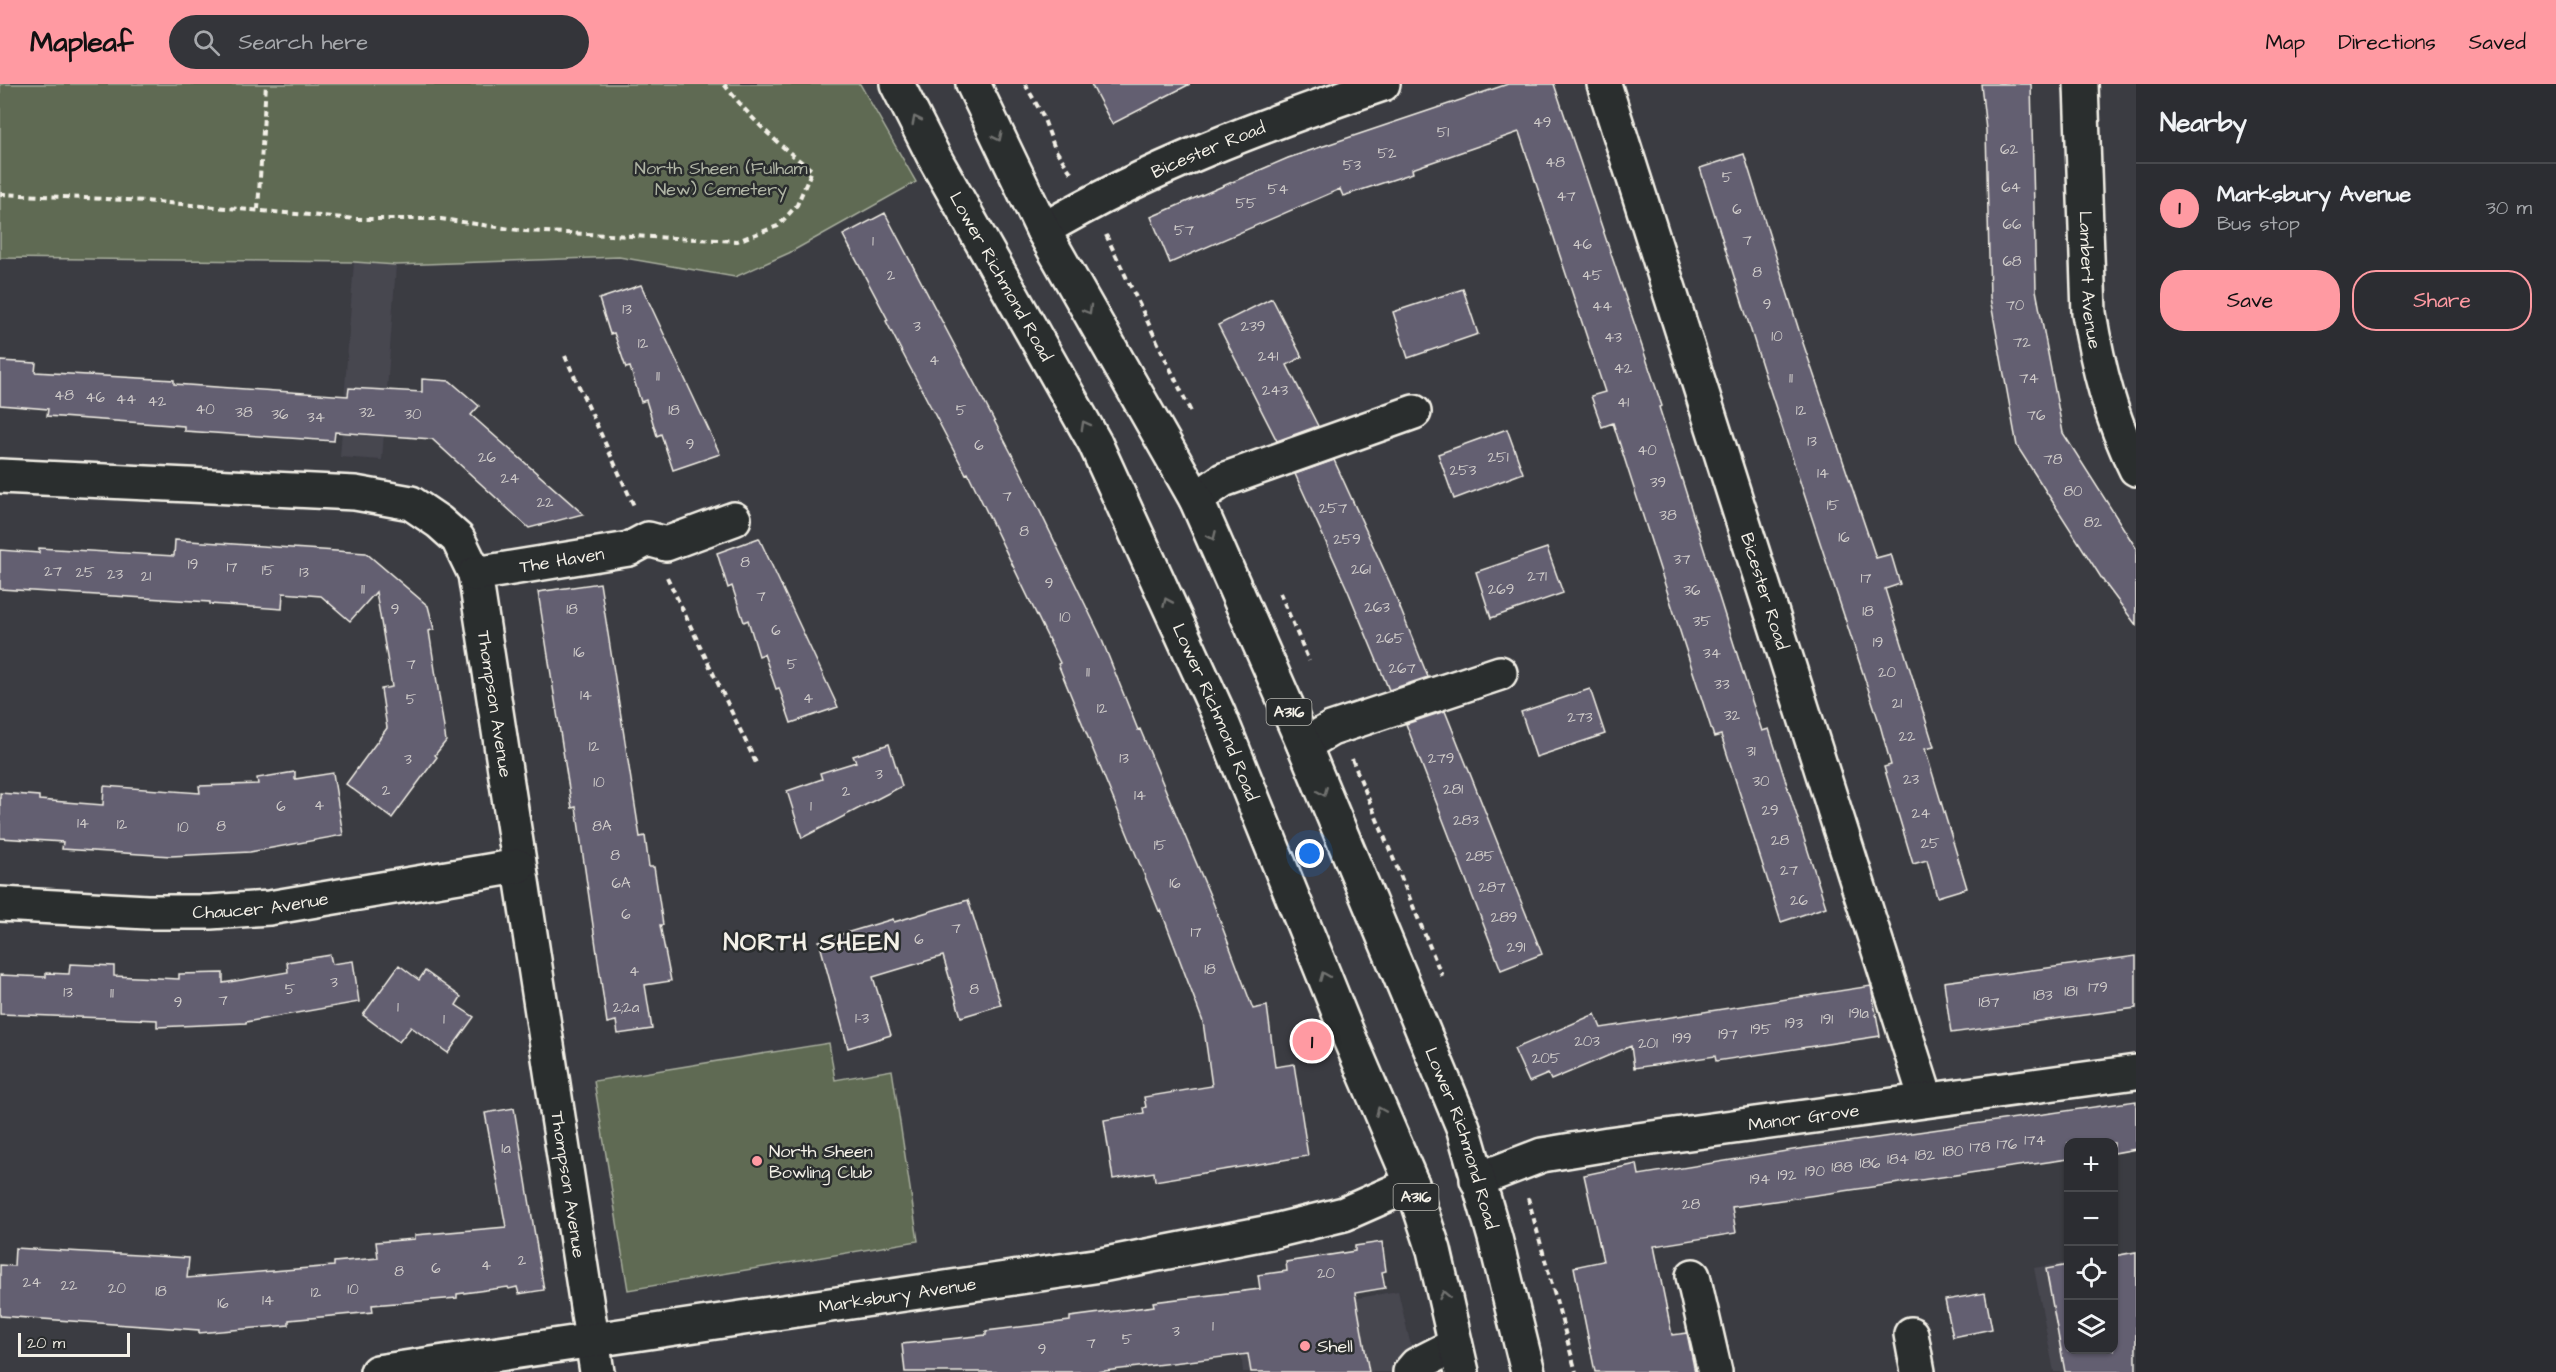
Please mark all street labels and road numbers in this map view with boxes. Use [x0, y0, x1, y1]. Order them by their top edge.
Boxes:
street label: Bicester Road [1147, 115, 1269, 184]
street label: Lower Richmond Road [944, 187, 1059, 366]
street label: Lambert Avenue [2073, 210, 2108, 351]
street label: Bicester Road [1735, 530, 1795, 653]
street label: The Haven [518, 541, 606, 579]
street label: Lower Richmond Road [1166, 619, 1265, 805]
street label: Thompson Avenue [471, 629, 518, 779]
road number: A316 [1266, 699, 1312, 725]
street label: Chaucer Avenue [192, 886, 331, 925]
street label: Lower Richmond Road [1419, 1043, 1504, 1232]
street label: Manor Grove [1746, 1097, 1861, 1137]
street label: Thompson Avenue [545, 1109, 592, 1260]
road number: A316 [1394, 1184, 1438, 1210]
street label: Marksbury Avenue [817, 1271, 978, 1319]

